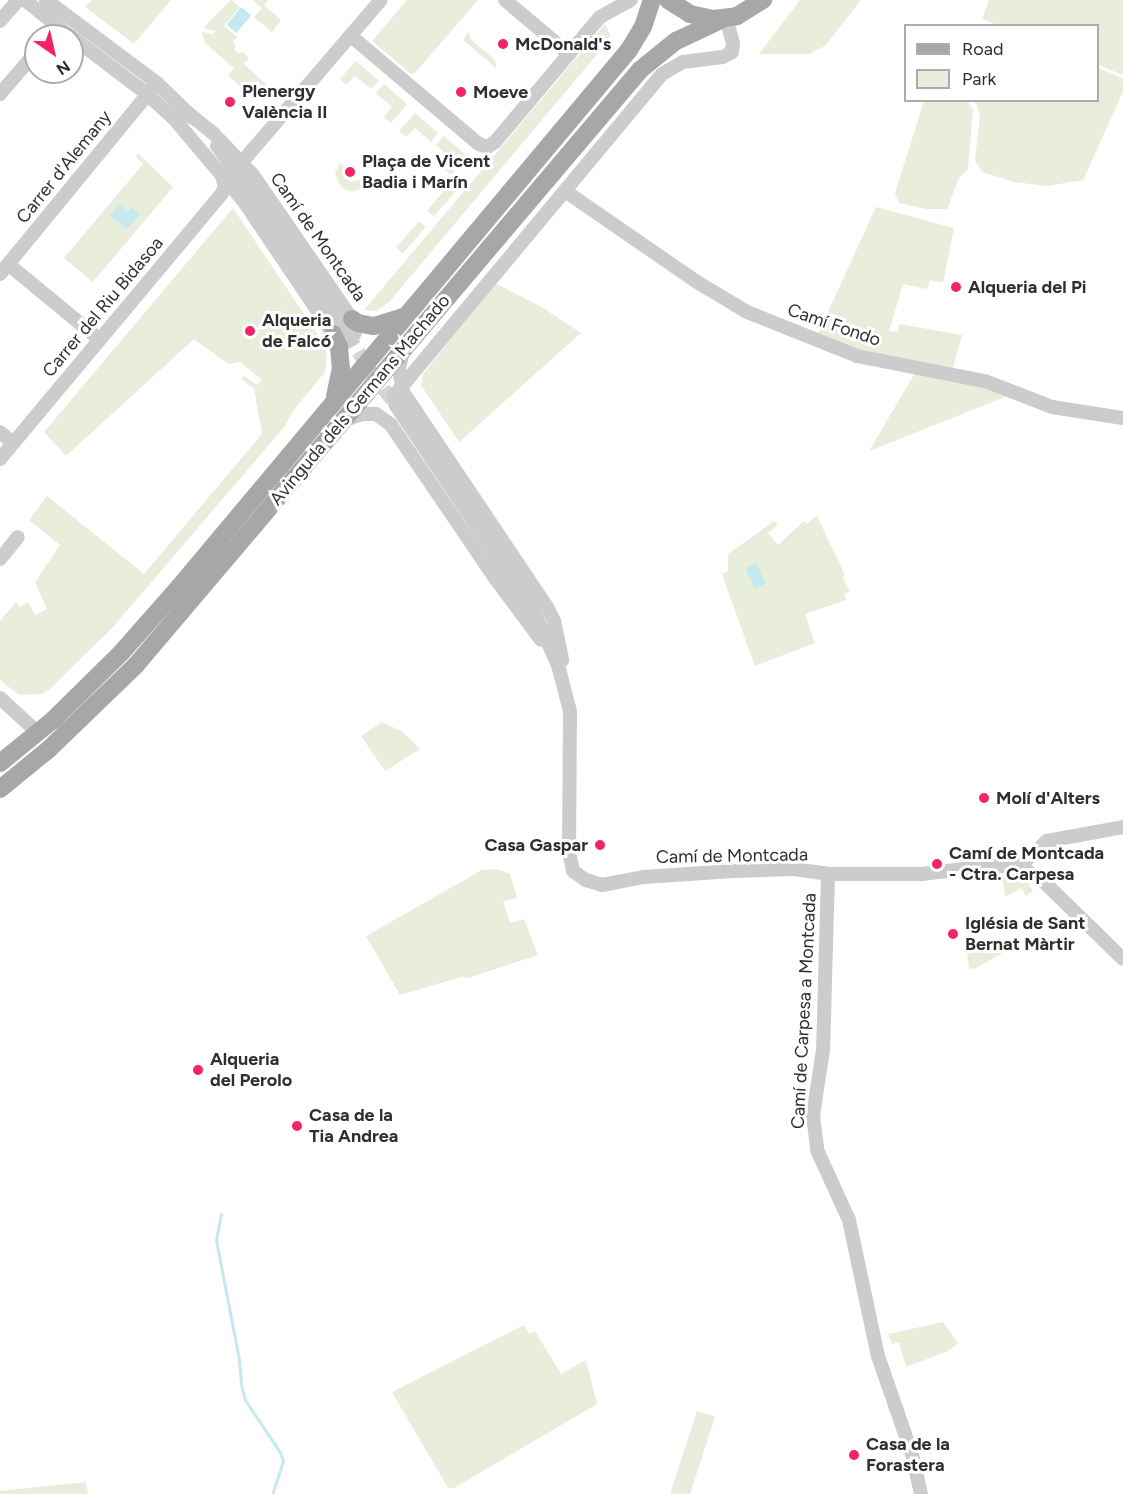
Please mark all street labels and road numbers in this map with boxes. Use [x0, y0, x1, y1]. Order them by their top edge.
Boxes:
street label: Carrer d'Alemany [12, 106, 116, 228]
street label: Camí de Montcada [266, 169, 370, 305]
street label: Carrer del Riu Bidasoa [38, 233, 168, 381]
street label: Avinguda dels Germans Machado [265, 290, 455, 510]
street label: Camí Fondo [785, 299, 883, 351]
street label: Camí de Montcada [656, 844, 808, 868]
street label: Camí de Carpesa a Montcada [787, 892, 821, 1130]

